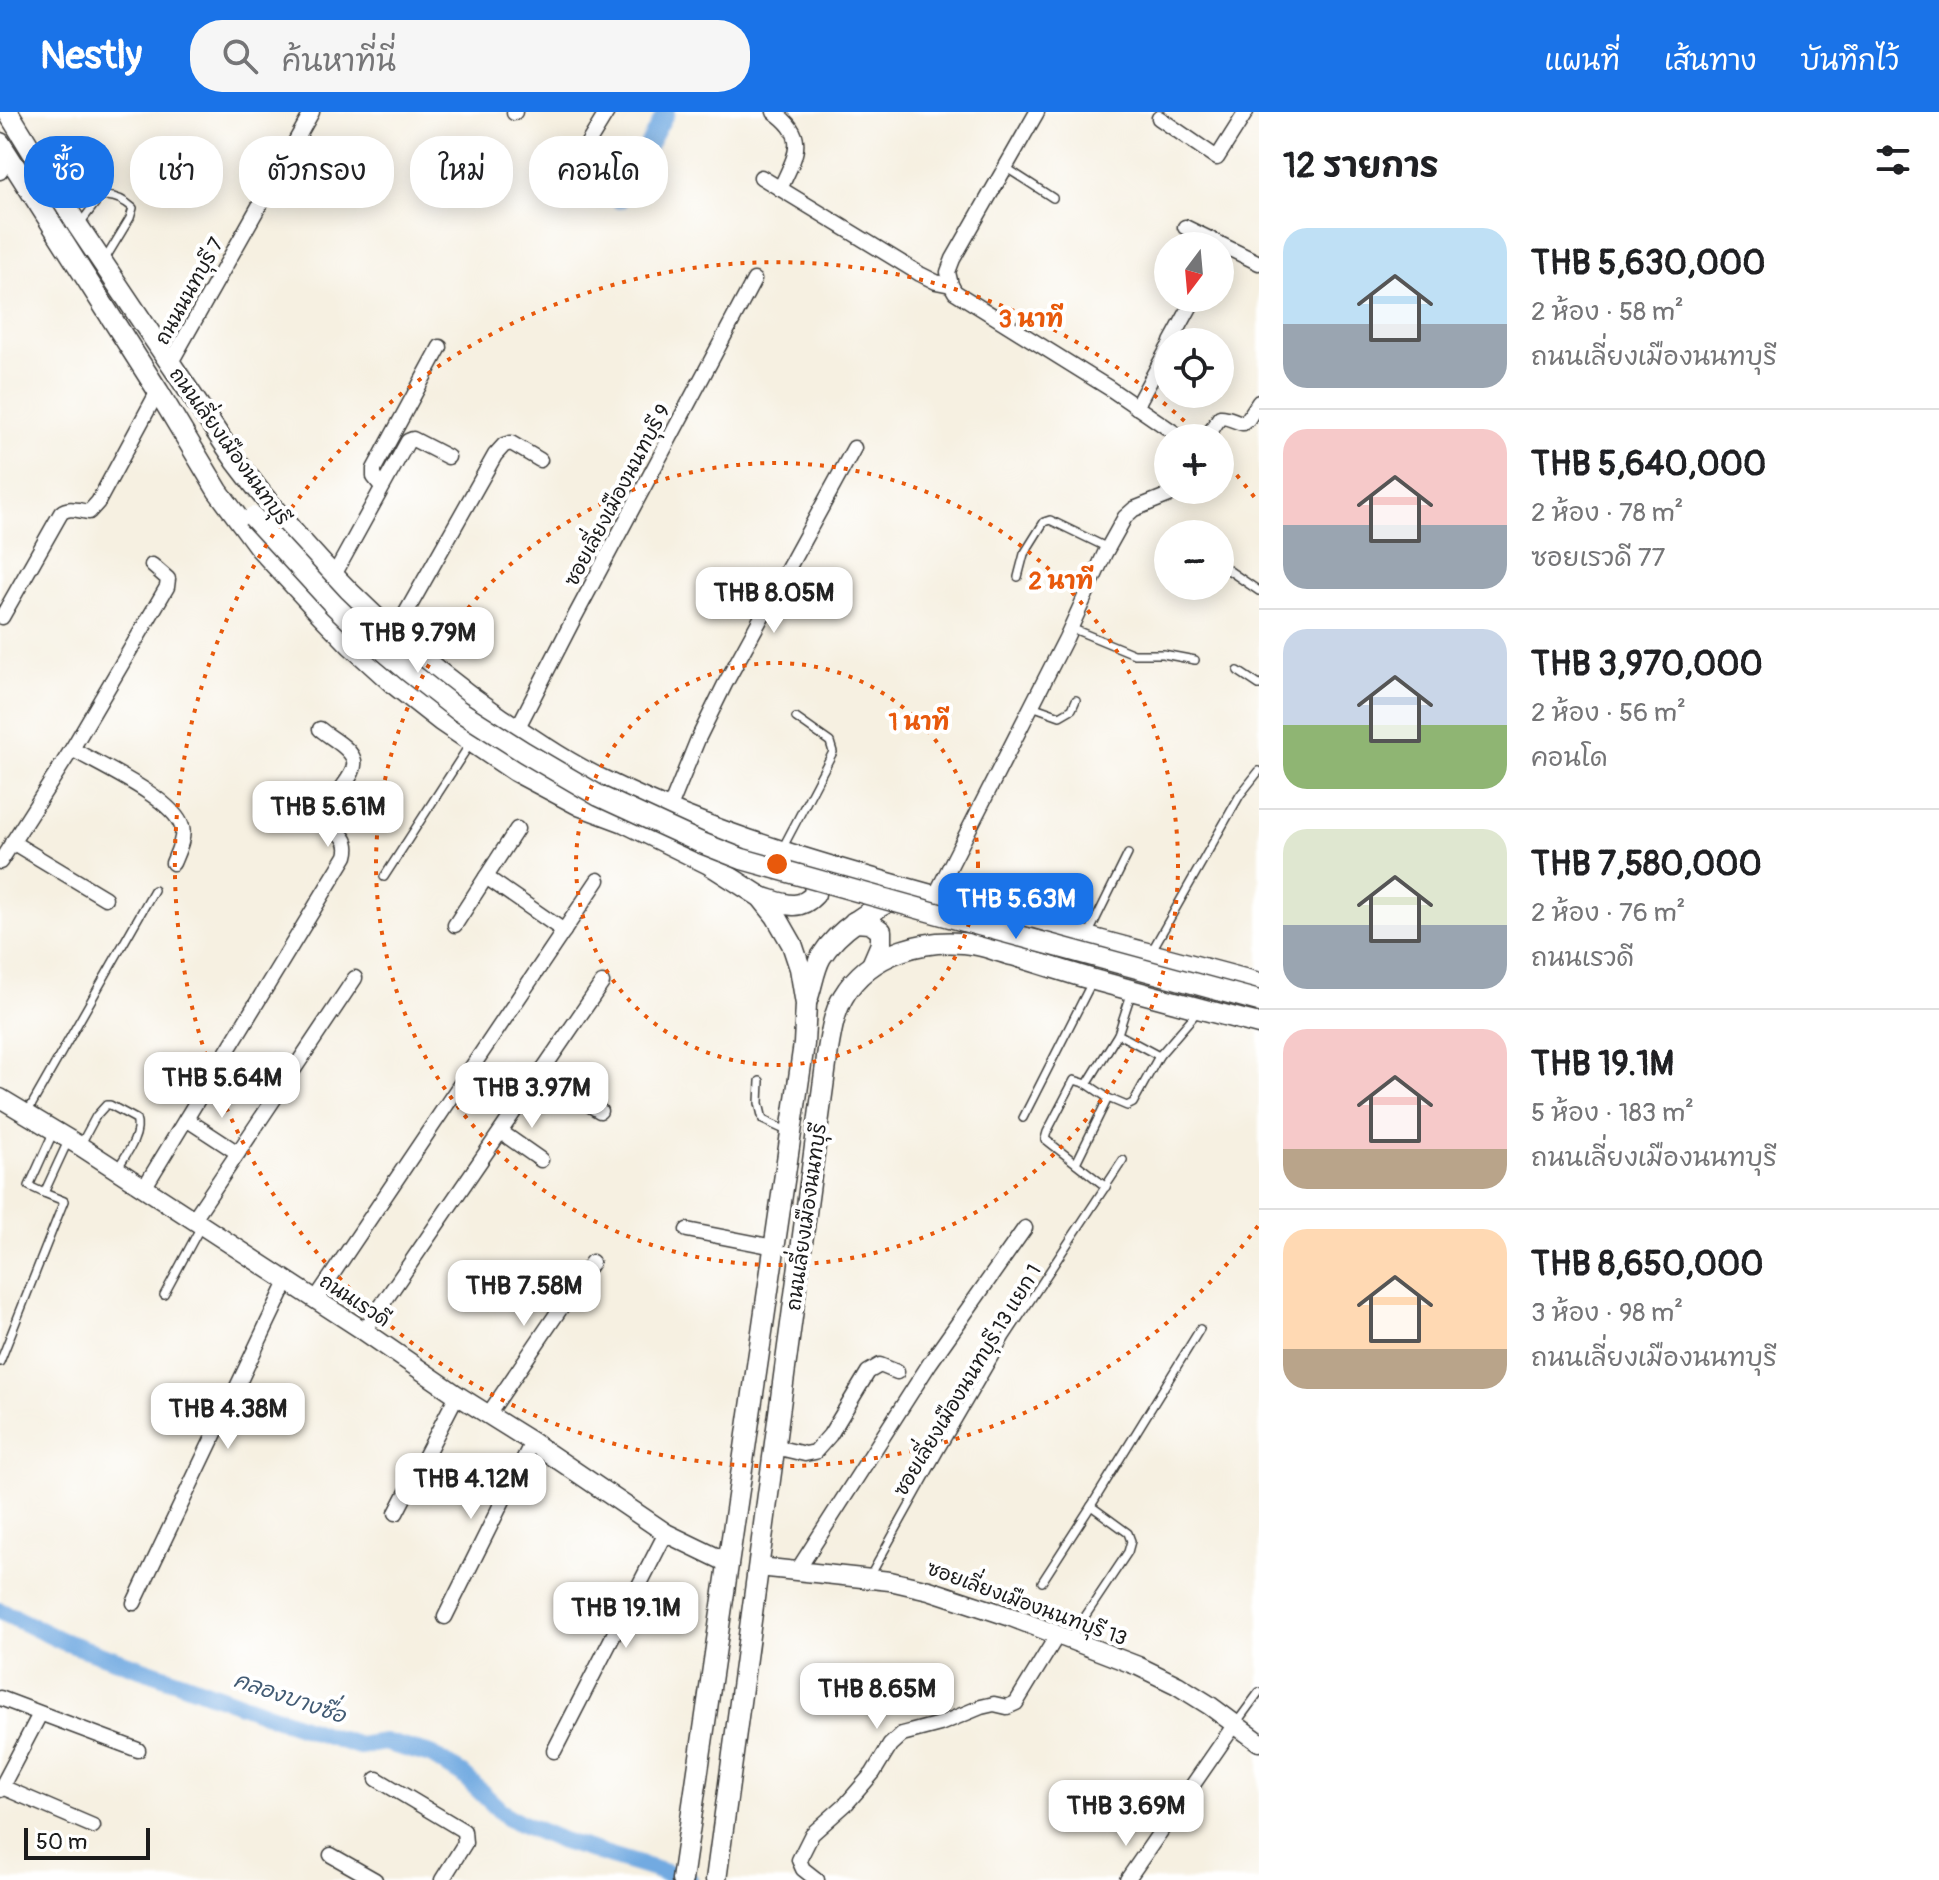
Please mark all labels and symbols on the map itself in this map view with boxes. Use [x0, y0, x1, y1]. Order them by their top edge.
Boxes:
north arrow [1154, 232, 1234, 312]
street label: ถนนนนทบุรี 7 [150, 233, 232, 351]
text: 3 นาที [999, 303, 1064, 334]
street label: ถนนเลี่ยงเมืองนนทบุรี [161, 358, 301, 532]
street label: ซอยเลี่ยงเมืองนนทบุรี 9 [553, 397, 679, 592]
text: 2 นาที [1029, 565, 1094, 596]
pin: THB 8.05M [682, 567, 866, 635]
pin: THB 9.79M [326, 607, 510, 675]
text: 1 นาที [889, 706, 950, 737]
pin: THB 5.61M [236, 781, 420, 849]
centre of rings [763, 850, 791, 878]
pin: THB 5.63M [924, 873, 1108, 941]
pin: THB 5.64M [130, 1052, 314, 1120]
pin: THB 3.97M [440, 1062, 624, 1130]
street label: ถนนเลี่ยงเมืองนนทบุรี [774, 1121, 835, 1313]
street label: ซอยเลี่ยงเมืองนนทบุรี 13 แยก 1 [882, 1256, 1049, 1502]
pin: THB 7.58M [432, 1260, 616, 1328]
street label: ถนนเรวดี [315, 1268, 395, 1332]
pin: THB 4.38M [136, 1383, 320, 1451]
pin: THB 4.12M [379, 1453, 563, 1521]
street label: ซอยเลี่ยงเมืองนนทบุรี 13 [922, 1549, 1133, 1654]
pin: THB 19.1M [534, 1582, 718, 1650]
water label: คลองบางซื่อ [230, 1659, 352, 1730]
pin: THB 8.65M [785, 1663, 969, 1731]
pin: THB 3.69M [1034, 1780, 1218, 1848]
scale bar [24, 1824, 150, 1860]

